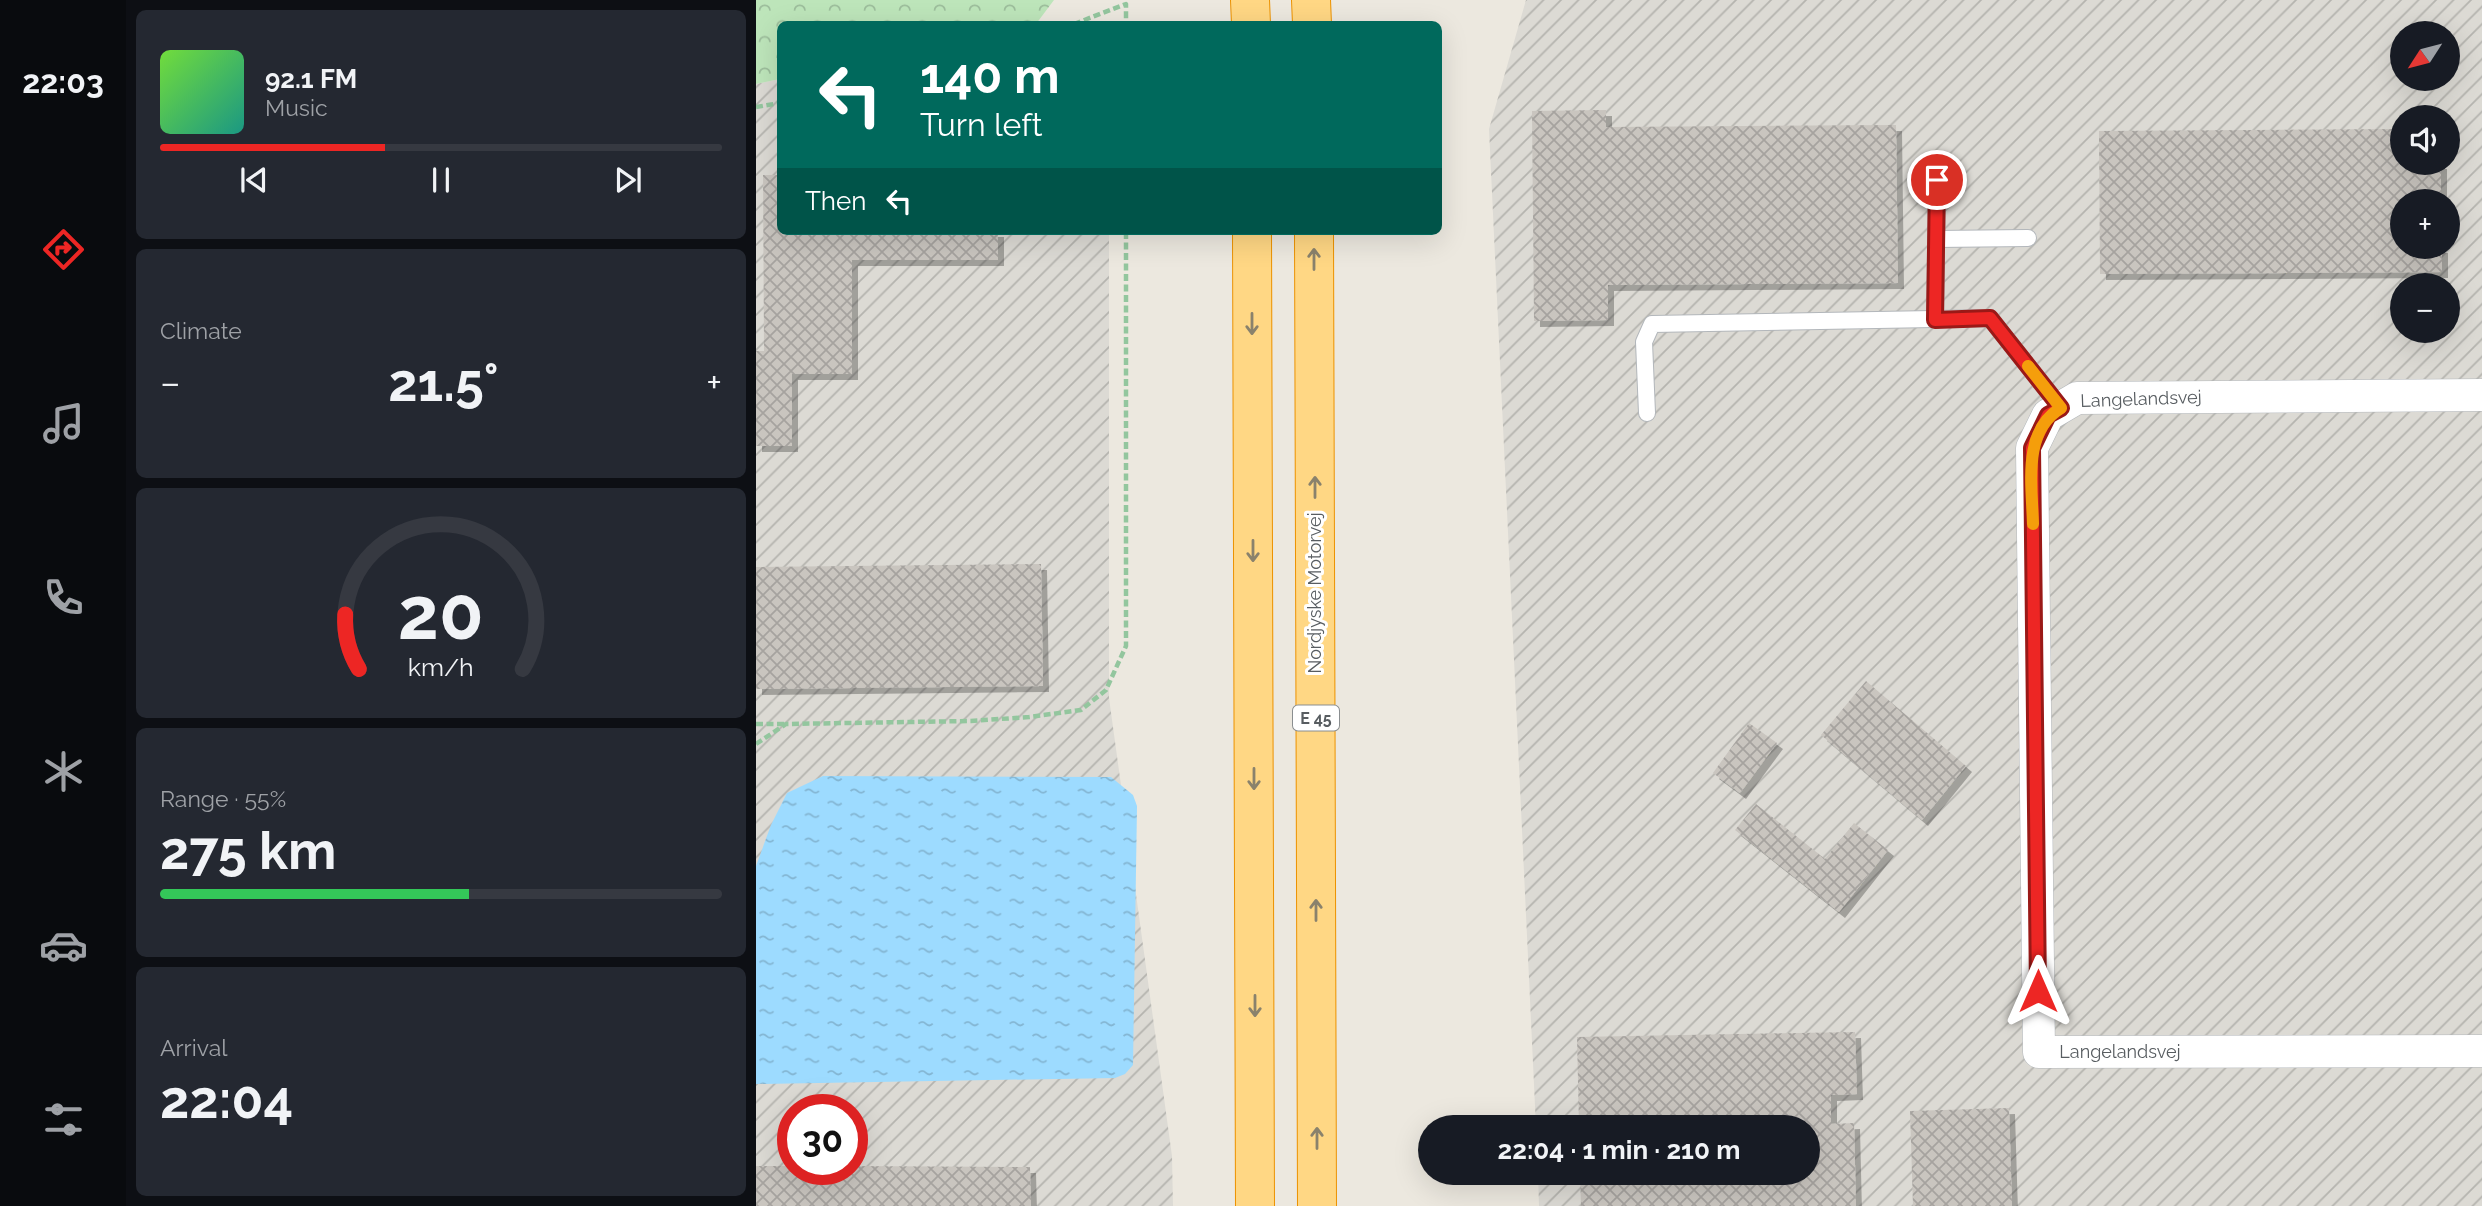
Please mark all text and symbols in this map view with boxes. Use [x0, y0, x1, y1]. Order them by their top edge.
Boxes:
north arrow [2390, 21, 2460, 91]
map controls [2390, 21, 2460, 343]
text: 140 m [920, 47, 1060, 104]
icon: left [805, 49, 896, 140]
text: 22:03 [22, 63, 104, 100]
text: 92.1 FM [265, 64, 357, 94]
text: Music [265, 94, 328, 121]
button: sound [2390, 105, 2460, 175]
text: Turn left [920, 106, 1042, 143]
pin [1907, 150, 1967, 210]
icon: previous [235, 161, 273, 199]
icon: pause [422, 161, 460, 199]
icon: next [609, 161, 647, 199]
icon: arrive [1918, 161, 1956, 199]
icon: left [880, 182, 918, 220]
text: Then [805, 186, 866, 216]
button: + [2390, 189, 2460, 259]
icon: directions [39, 225, 88, 274]
one-way arrow [1307, 248, 1321, 271]
button: − [2390, 273, 2460, 343]
one-way arrow [1246, 312, 1259, 335]
text: Climate [160, 317, 242, 344]
text: 21.5° [388, 352, 499, 413]
text: − [160, 360, 180, 405]
text: + [706, 360, 722, 405]
street label: Langelandsvej [2080, 386, 2202, 411]
icon: music [39, 399, 88, 448]
one-way arrow [1308, 476, 1322, 499]
street label: Nordjyske Motorvej [1304, 512, 1325, 674]
one-way arrow [1246, 539, 1260, 562]
text: 20 [398, 571, 484, 656]
icon: phone [39, 573, 88, 622]
text: km/h [408, 652, 474, 682]
road number: E 45 [1293, 706, 1339, 730]
icon: climate [39, 747, 88, 796]
one-way arrow [1247, 767, 1261, 790]
text: Range · 55% [160, 785, 286, 812]
text: 275 km [160, 820, 337, 881]
one-way arrow [1309, 899, 1323, 922]
icon: car [39, 921, 88, 970]
position arrow [2001, 954, 2075, 1028]
one-way arrow [1248, 994, 1262, 1017]
text: Arrival [160, 1034, 227, 1061]
street label: Langelandsvej [2059, 1041, 2181, 1062]
text: 22:04 [160, 1069, 293, 1130]
speed limit sign: 30 [777, 1094, 868, 1185]
icon: filters [39, 1095, 88, 1144]
one-way arrow [1310, 1127, 1324, 1150]
text: 22:04 · 1 min · 210 m [1498, 1135, 1740, 1165]

